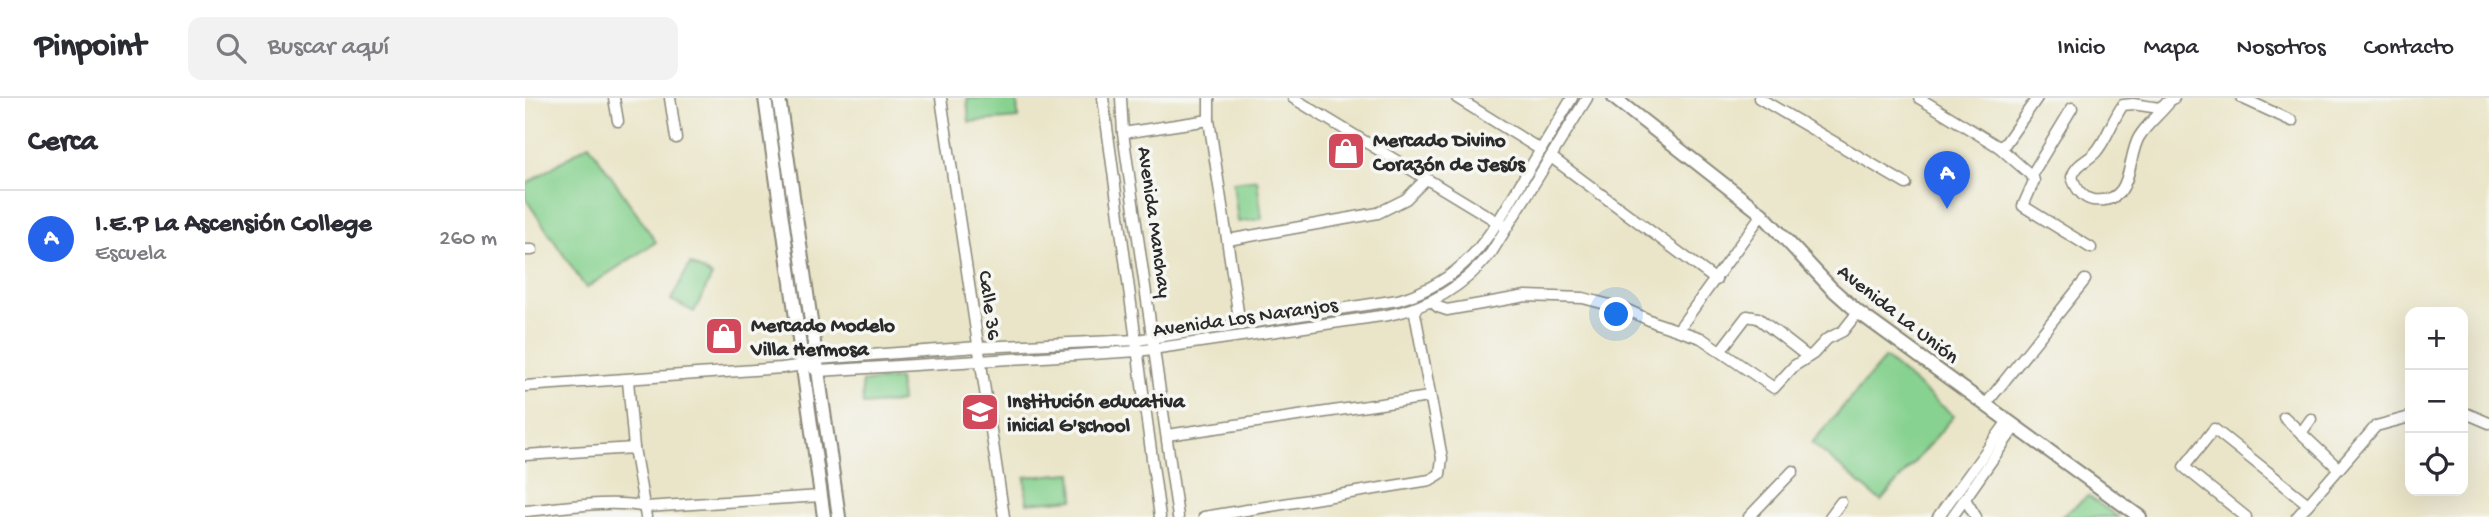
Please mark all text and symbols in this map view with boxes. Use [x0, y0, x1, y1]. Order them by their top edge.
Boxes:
search box [188, 17, 678, 80]
text: Pinpoint [35, 29, 146, 67]
icon: search [212, 29, 250, 67]
text: Buscar aquí [268, 33, 389, 64]
text: Inicio [2057, 34, 2105, 63]
text: Mapa [2143, 34, 2199, 63]
text: Nosotros [2237, 34, 2326, 63]
text: Contacto [2364, 34, 2454, 63]
text: Cerca [28, 126, 97, 161]
shop icon: Mercado Divino Corazón de Jesús [1325, 130, 1367, 172]
place label: Mercado Divino Corazón de Jesús [1372, 130, 1526, 179]
street label: Avenida Manchay [1130, 145, 1176, 300]
pin: A [1924, 151, 1970, 209]
text: I.E.P La Ascensión College [95, 210, 372, 241]
text: A [44, 226, 58, 253]
text: 260 m [439, 226, 497, 253]
text: Escuela [95, 241, 166, 268]
street label: Avenida La Unión [1831, 260, 1963, 371]
street label: Calle 36 [970, 269, 1005, 342]
street label: Avenida Los Naranjos [1151, 294, 1341, 345]
your location [1599, 297, 1633, 331]
map controls [2405, 307, 2468, 496]
button: + [2405, 307, 2468, 370]
shop icon: Mercado Modelo Villa Hermosa [703, 315, 745, 357]
place label: Mercado Modelo Villa Hermosa [750, 315, 895, 364]
button: − [2405, 370, 2468, 433]
school or university icon: Institución educativa inicial G'school [959, 391, 1001, 433]
place label: Institución educativa inicial G'school [1007, 391, 1186, 440]
button: locate [2405, 433, 2468, 496]

